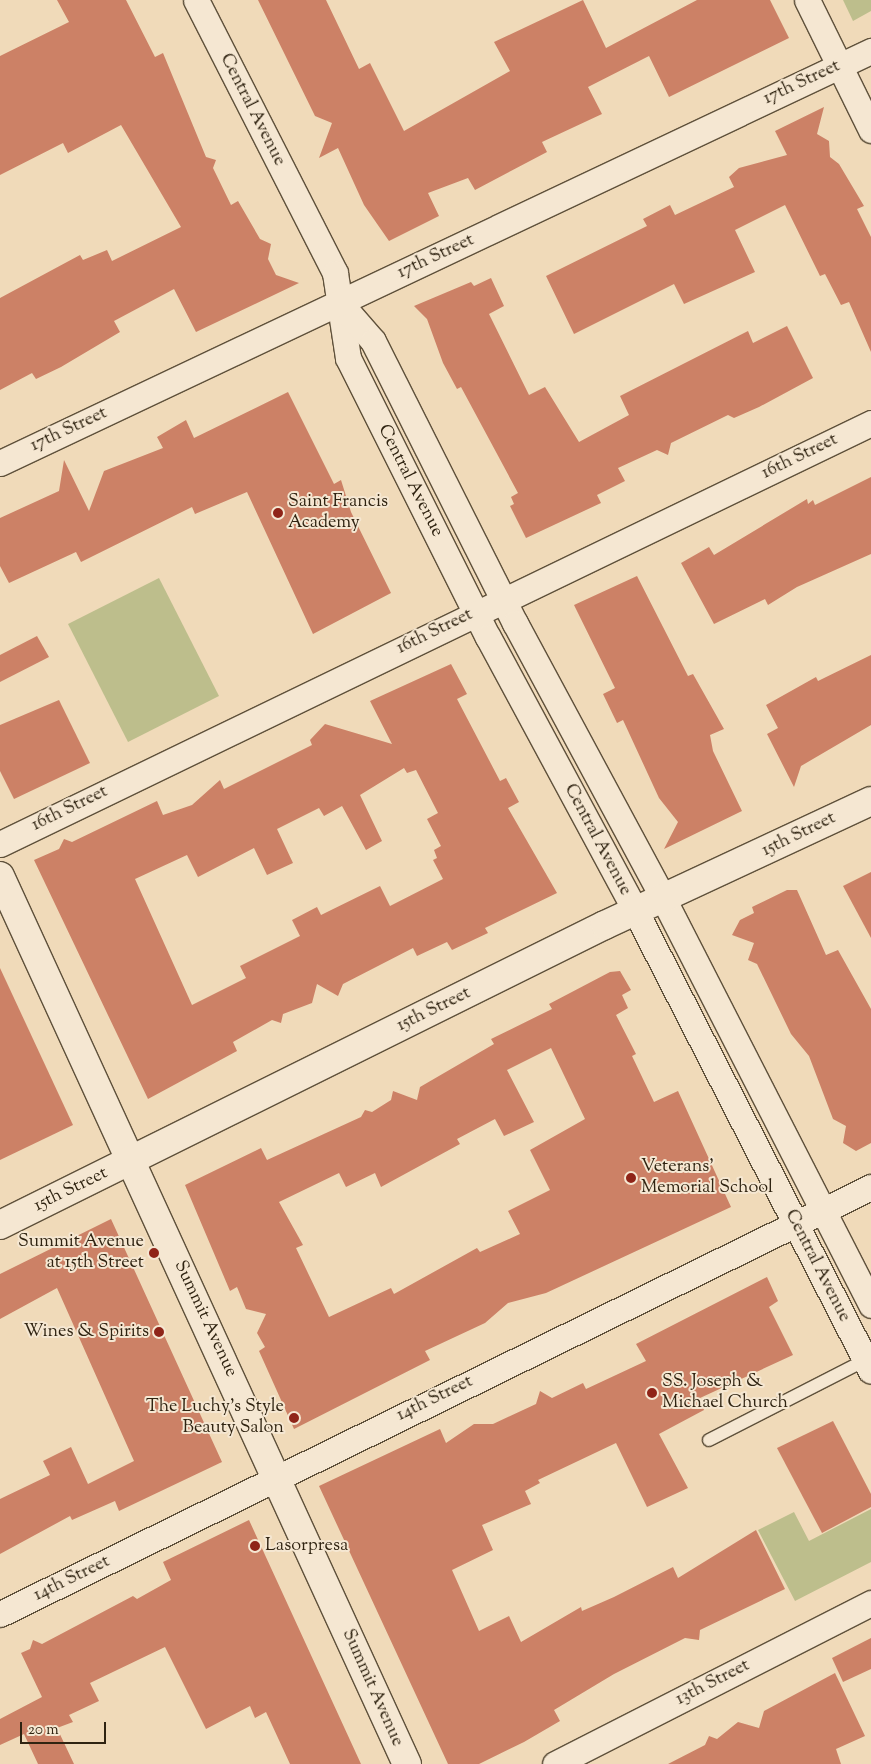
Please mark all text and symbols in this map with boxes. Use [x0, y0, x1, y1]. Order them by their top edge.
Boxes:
street label: Central Avenue [214, 50, 290, 170]
street label: 17th Street [760, 56, 844, 110]
street label: 17th Street [394, 230, 478, 284]
street label: 17th Street [27, 403, 111, 457]
street label: Central Avenue [372, 421, 448, 541]
street label: 16th Street [758, 429, 842, 485]
place label: Saint Francis Academy [288, 492, 388, 534]
marker: Saint Francis Academy [272, 507, 284, 519]
street label: 16th Street [393, 604, 477, 660]
street label: 16th Street [28, 781, 112, 837]
street label: Central Avenue [559, 781, 635, 899]
street label: 15th Street [759, 808, 839, 862]
street label: 15th Street [394, 983, 474, 1037]
place label: Veterans' Memorial School [641, 1157, 773, 1200]
street label: 15th Street [31, 1163, 111, 1217]
marker: Veterans' Memorial School [625, 1172, 637, 1184]
street label: Central Avenue [779, 1206, 855, 1326]
place label: Summit Avenue at 15th Street [18, 1232, 144, 1274]
marker: Summit Avenue at 15th Street [148, 1247, 160, 1259]
street label: Summit Avenue [169, 1257, 241, 1381]
place label: Wines & Spirits [24, 1321, 149, 1343]
marker: Wines & Spirits [153, 1326, 165, 1338]
street label: 14th Street [393, 1371, 477, 1427]
place label: SS. Joseph & Michael Church [662, 1372, 788, 1415]
marker: SS. Joseph & Michael Church [646, 1387, 658, 1399]
place label: The Luchy's Style Beauty Salon [146, 1397, 284, 1440]
marker: The Luchy's Style Beauty Salon [288, 1412, 300, 1424]
place label: Lasorpresa [265, 1535, 348, 1557]
marker: Lasorpresa [249, 1540, 261, 1552]
street label: 14th Street [30, 1551, 114, 1607]
street label: Summit Avenue [337, 1626, 407, 1750]
street label: 13th Street [672, 1655, 754, 1711]
scale bar [22, 1712, 109, 1744]
text: 20 m [28, 1720, 59, 1741]

